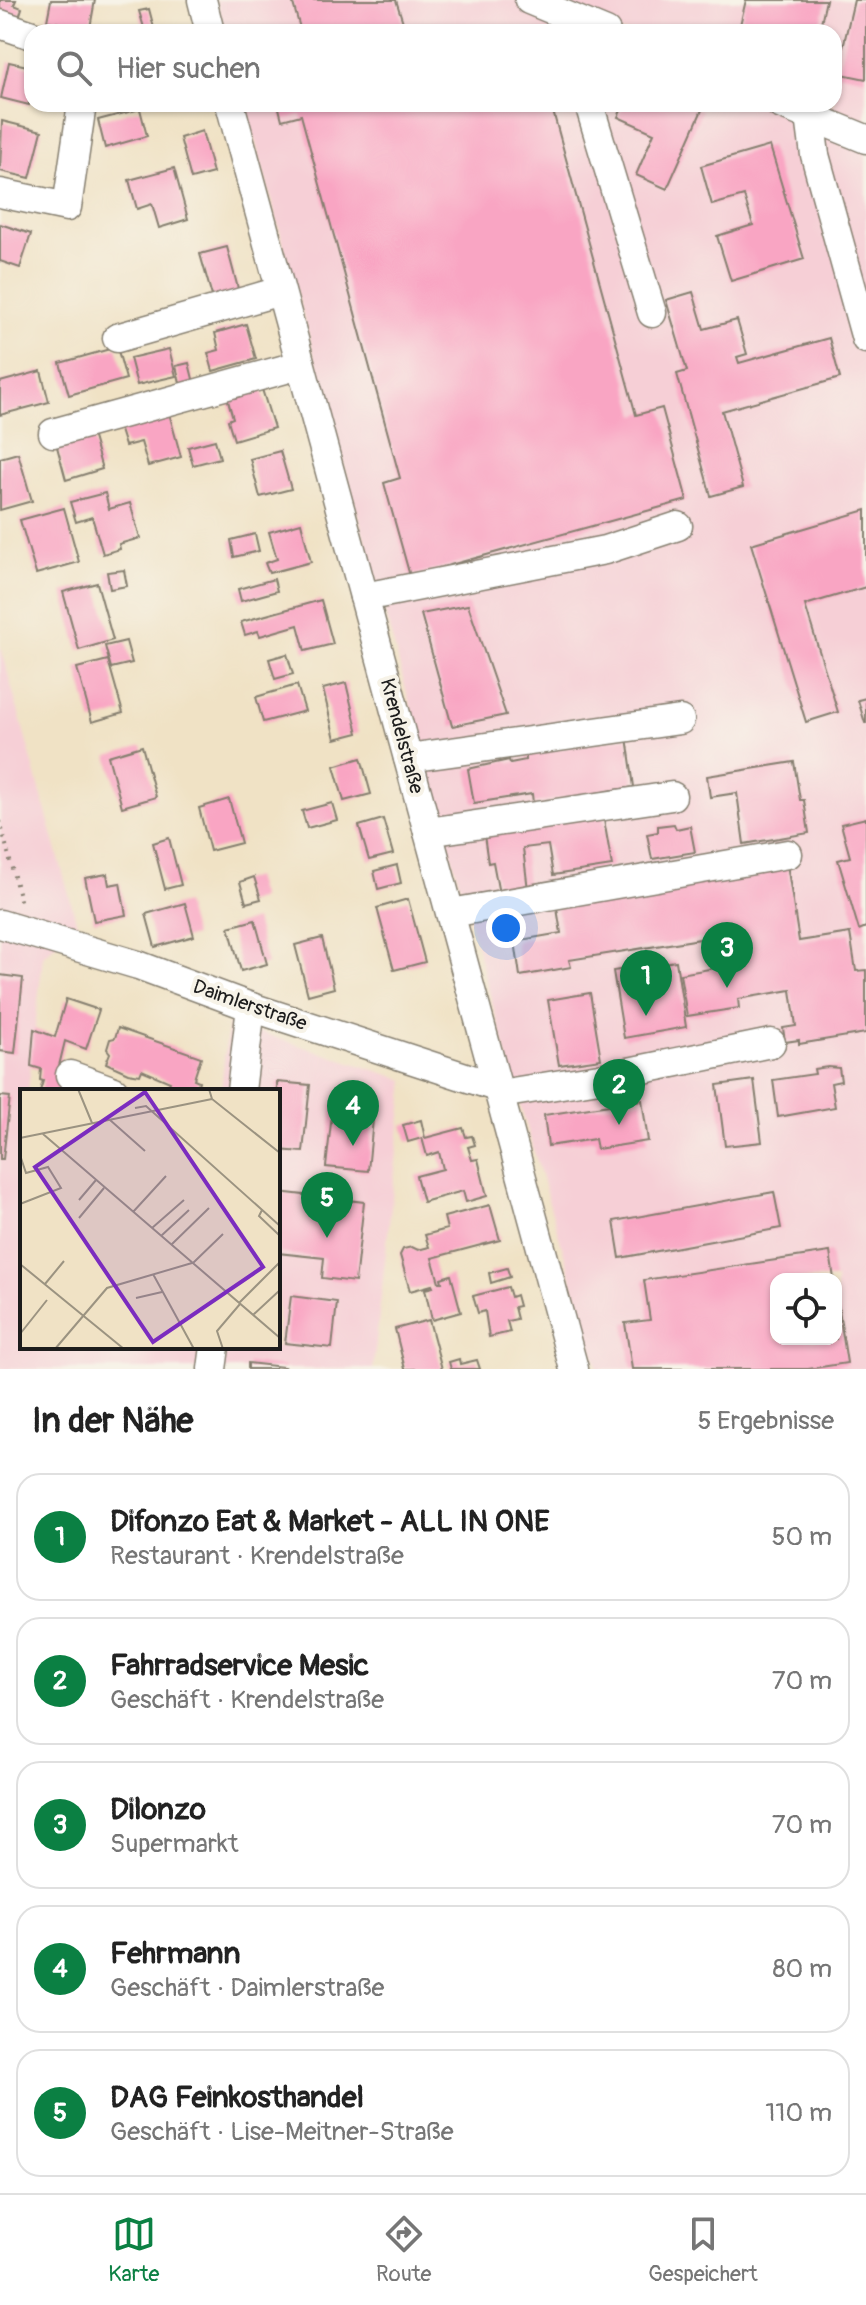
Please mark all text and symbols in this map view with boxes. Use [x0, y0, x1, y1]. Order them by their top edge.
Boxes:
search box [24, 24, 842, 112]
icon: search [52, 46, 96, 90]
text: Hier suchen [116, 50, 261, 87]
street label: Krendelstraße [375, 676, 429, 797]
your location [486, 908, 526, 948]
pin: 3 [701, 922, 753, 988]
pin: 1 [620, 950, 672, 1016]
street label: Daimlerstraße [190, 974, 310, 1036]
pin: 2 [593, 1059, 645, 1125]
pin: 4 [327, 1080, 379, 1146]
inset map [20, 1089, 280, 1349]
pin: 5 [301, 1172, 353, 1238]
map controls [770, 1273, 842, 1345]
button: locate [770, 1273, 842, 1345]
text: In der Nähe [32, 1400, 193, 1443]
text: 5 Ergebnisse [697, 1405, 834, 1437]
text: Difonzo Eat & Market - ALL IN ONE [110, 1503, 550, 1540]
text: 1 [55, 1521, 65, 1553]
text: 50 m [771, 1521, 832, 1553]
text: Restaurant · Krendelstraße [110, 1540, 404, 1572]
text: Fahrradservice Mesic [110, 1647, 369, 1684]
text: 2 [53, 1665, 67, 1697]
text: 70 m [772, 1665, 832, 1697]
text: Geschäft · Krendelstraße [110, 1684, 384, 1716]
text: Dilonzo [110, 1791, 206, 1828]
text: 3 [53, 1809, 67, 1841]
text: 70 m [772, 1809, 832, 1841]
text: Supermarkt [110, 1828, 238, 1860]
text: Fehrmann [110, 1935, 240, 1972]
text: 4 [52, 1953, 68, 1985]
text: 80 m [772, 1953, 832, 1985]
text: Geschäft · Daimlerstraße [110, 1972, 384, 2004]
text: DAG Feinkosthandel [110, 2079, 364, 2116]
text: 5 [53, 2097, 67, 2129]
text: 110 m [765, 2097, 832, 2129]
text: Geschäft · Lise-Meitner-Straße [110, 2116, 454, 2148]
tab: Karte [108, 2212, 159, 2288]
tab: Route [376, 2212, 431, 2288]
tab: Gespeichert [648, 2212, 758, 2288]

